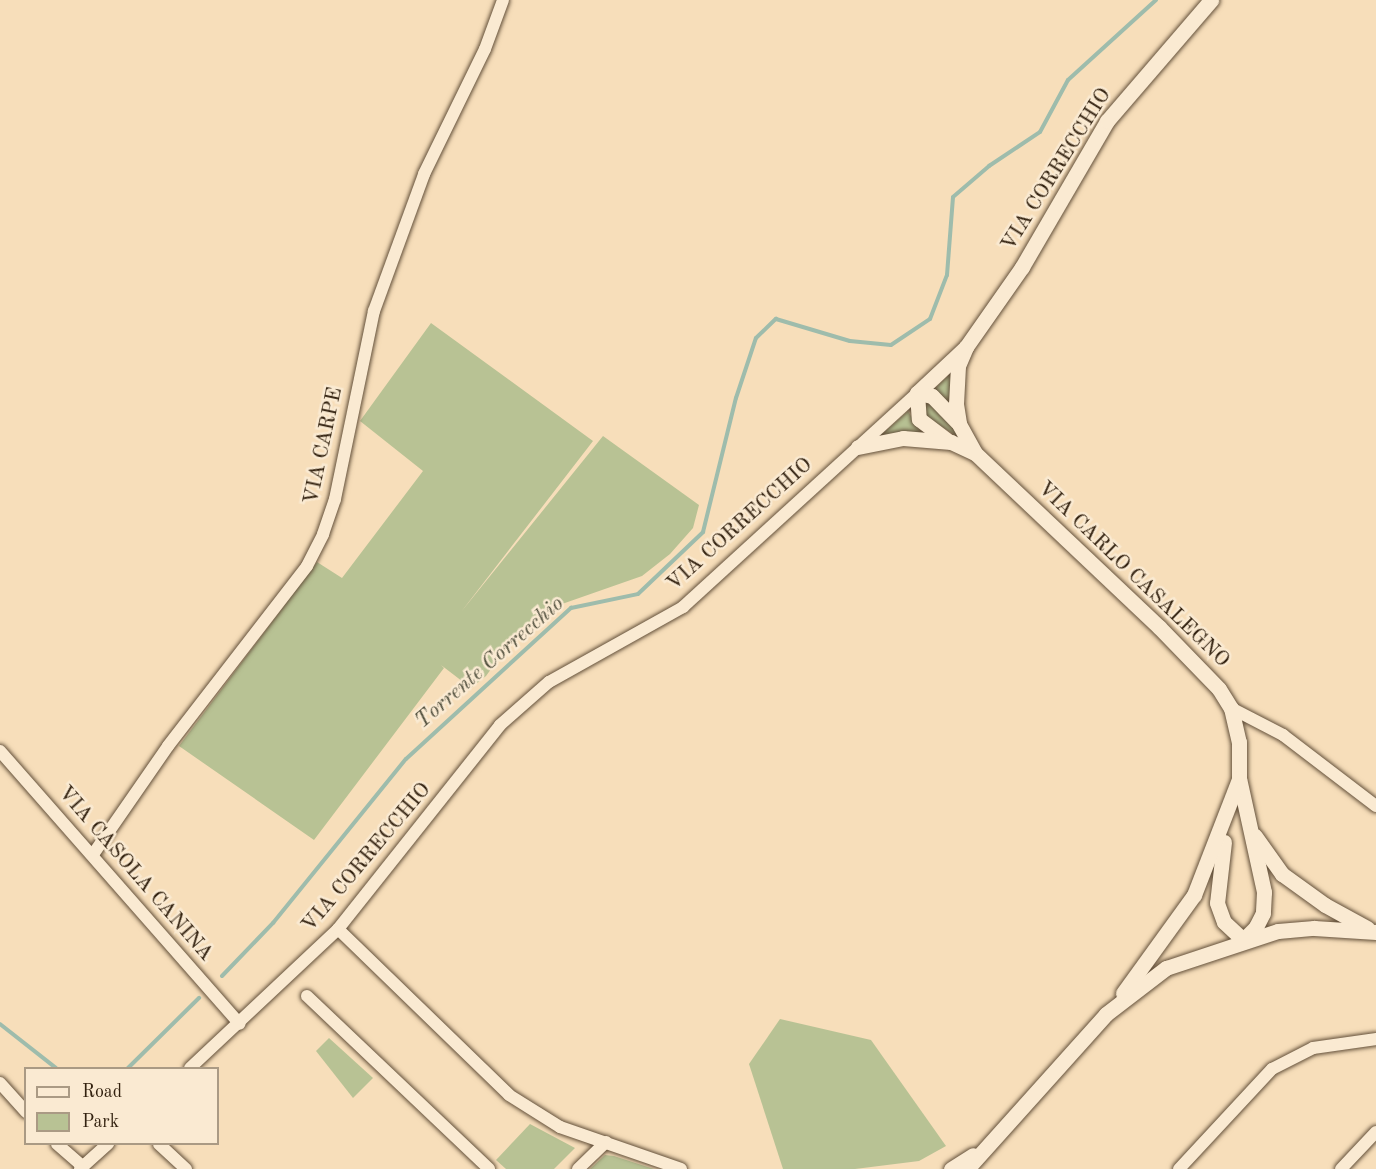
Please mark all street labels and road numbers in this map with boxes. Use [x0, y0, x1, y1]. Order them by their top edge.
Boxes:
street label: VIA CORRECCHIO [997, 84, 1117, 256]
street label: VIA CARPE [299, 385, 349, 507]
street label: VIA CORRECCHIO [662, 453, 818, 597]
street label: VIA CARLO CASALEGNO [1032, 477, 1234, 673]
street label: VIA CORRECCHIO [297, 778, 437, 938]
street label: VIA CASOLA CANINA [52, 781, 218, 967]

